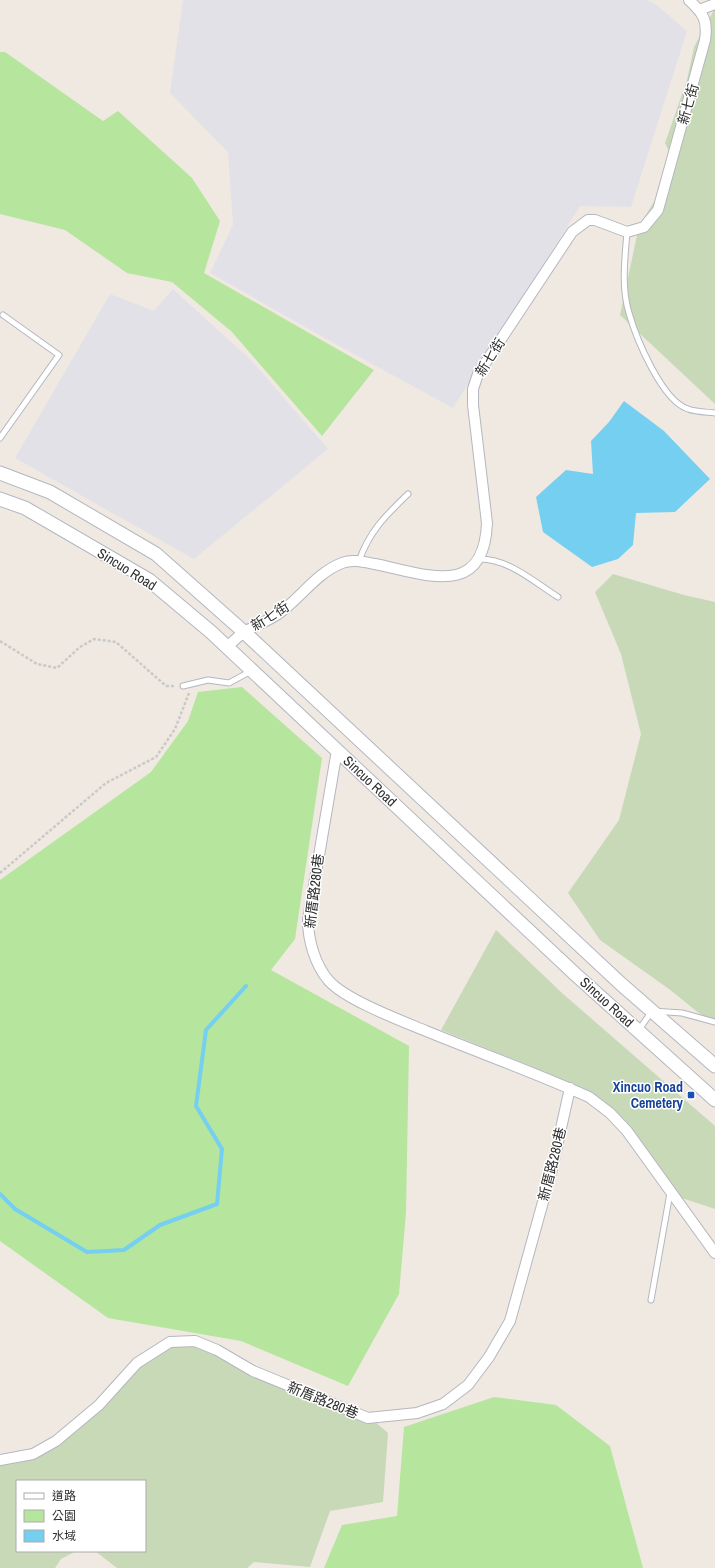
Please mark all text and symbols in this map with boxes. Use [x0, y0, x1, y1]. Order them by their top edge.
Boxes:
street label: 新七街 [674, 81, 702, 127]
street label: 新七街 [471, 334, 509, 380]
street label: Sincuo Road [94, 544, 160, 594]
street label: 新七街 [247, 597, 293, 635]
street label: Sincuo Road [340, 752, 400, 810]
street label: 新厝路280巷 [300, 853, 328, 929]
street label: Sincuo Road [576, 973, 638, 1031]
place label: Xincuo Road Cemetery [613, 1078, 684, 1112]
marker: Xincuo Road Cemetery [686, 1090, 696, 1100]
street label: 新厝路280巷 [534, 1125, 570, 1203]
street label: 新厝路280巷 [285, 1378, 361, 1422]
legend [16, 1480, 146, 1552]
text: 道路 [52, 1488, 76, 1504]
text: 公園 [52, 1508, 76, 1524]
text: 水域 [52, 1528, 76, 1544]

